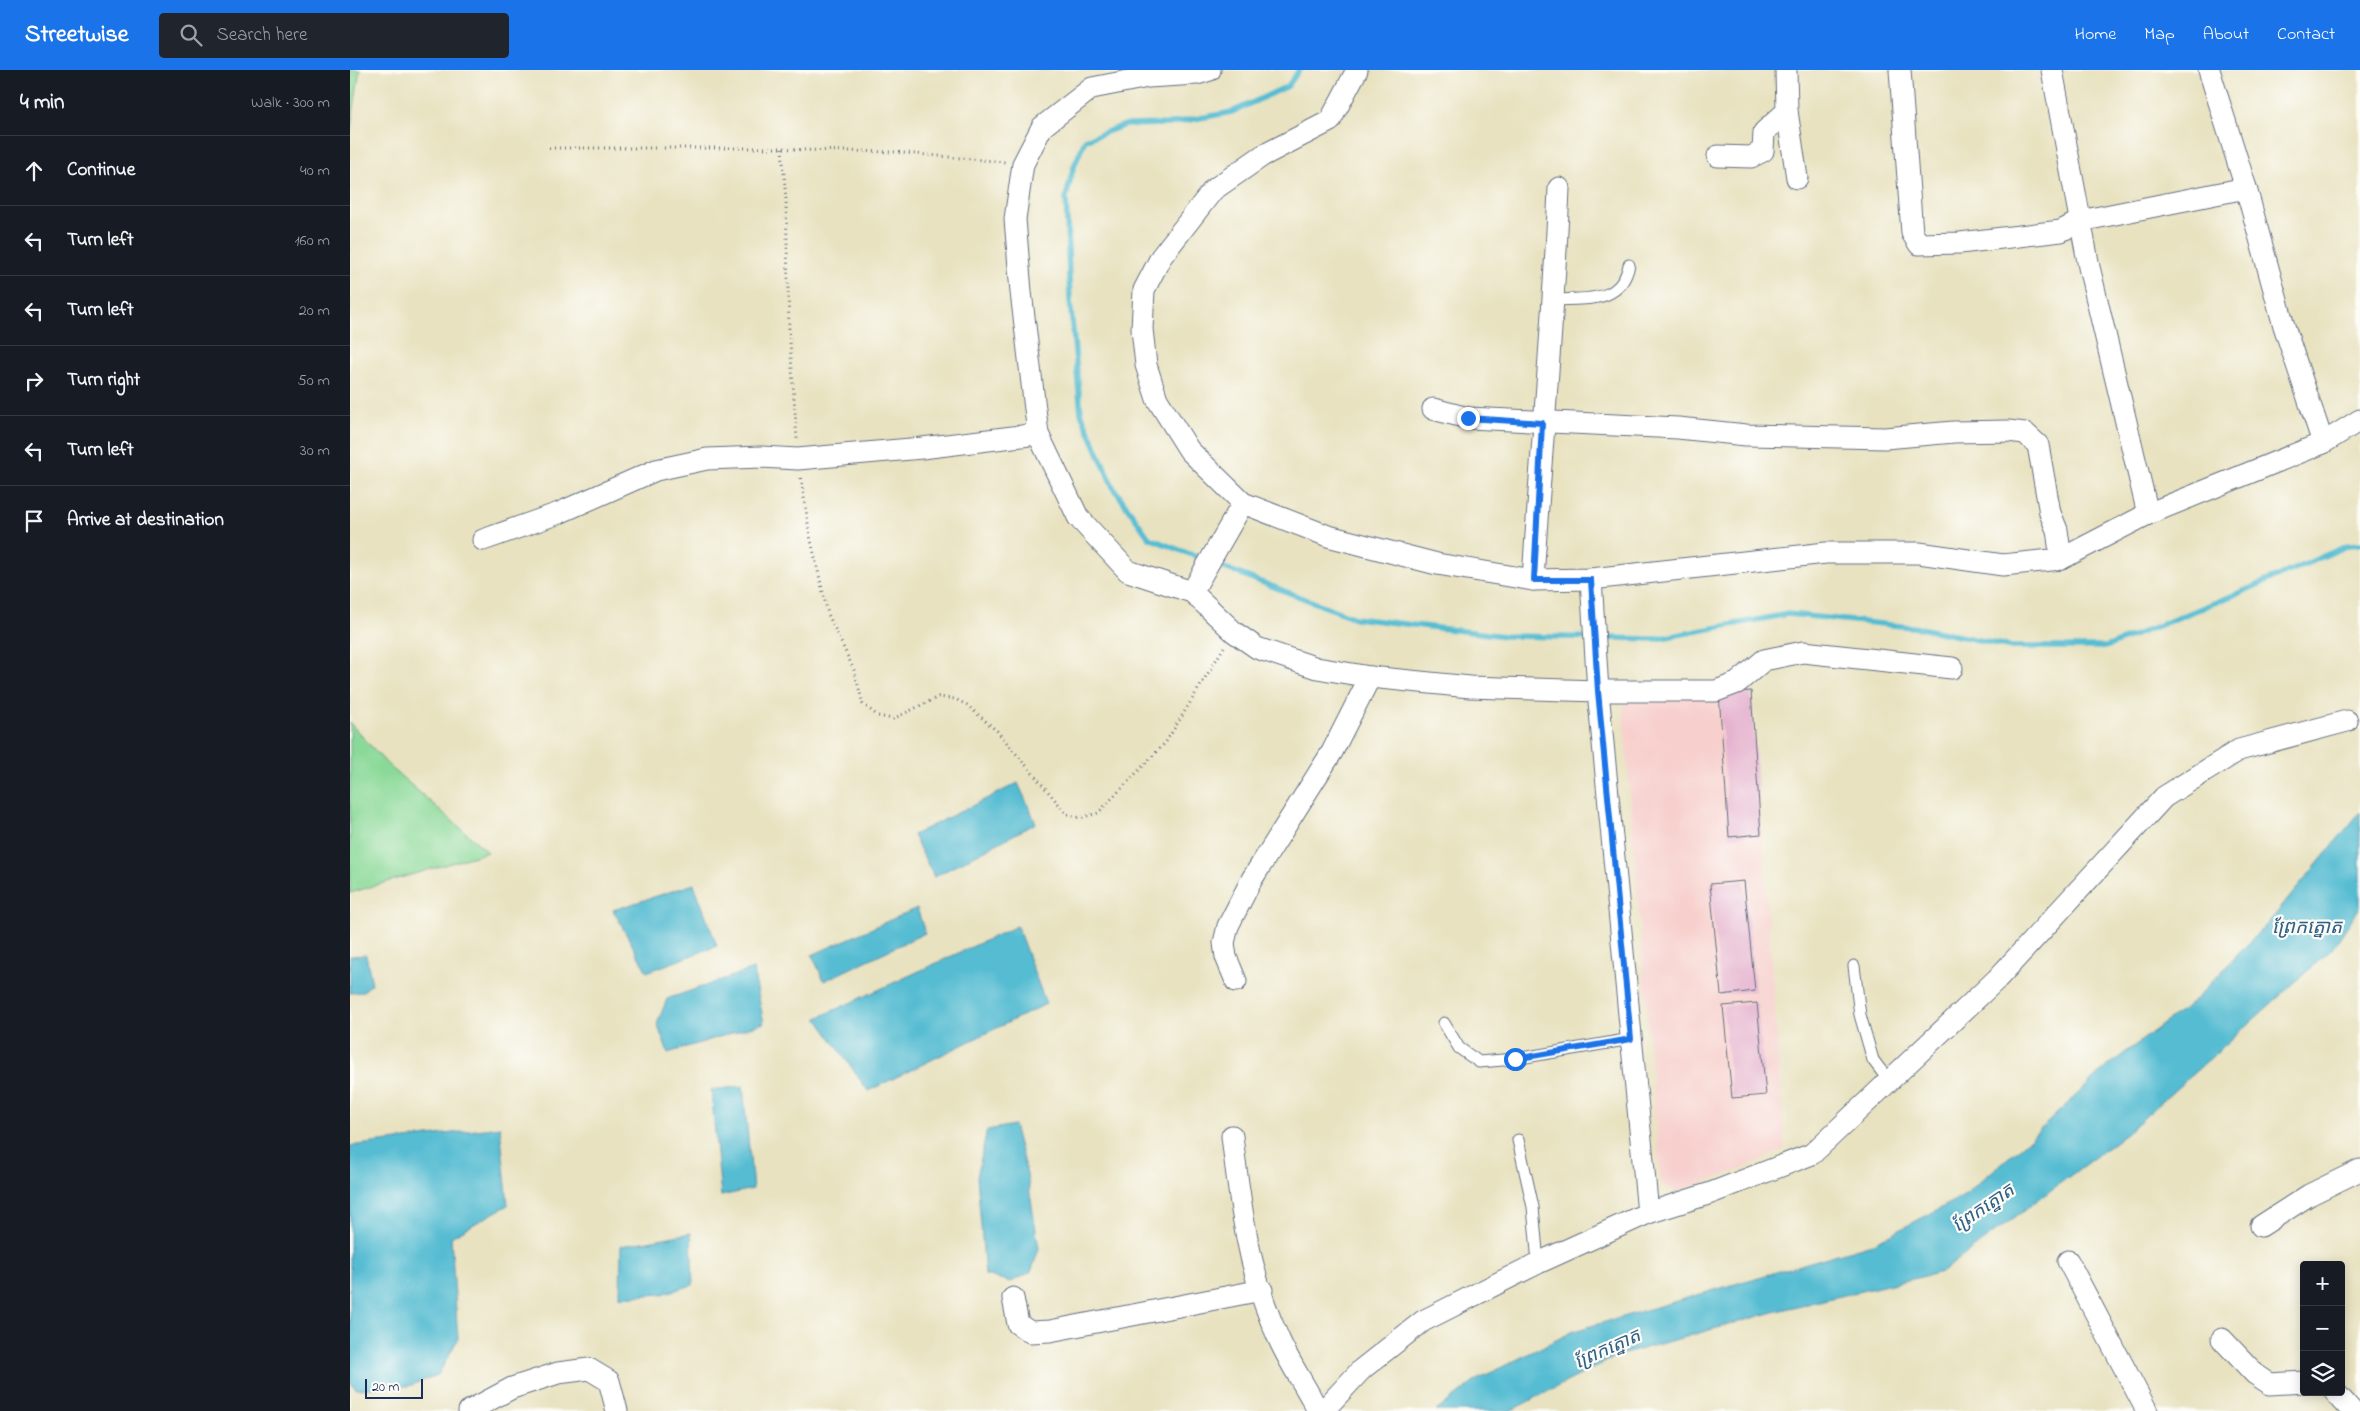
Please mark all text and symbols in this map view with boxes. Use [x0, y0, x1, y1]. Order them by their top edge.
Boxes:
search box [159, 13, 509, 58]
text: Streetwise [25, 18, 129, 53]
icon: search [177, 21, 205, 49]
text: Search here [217, 22, 308, 49]
text: Home [2075, 22, 2116, 48]
text: Map [2144, 22, 2175, 48]
text: About [2203, 22, 2249, 48]
text: Contact [2277, 22, 2335, 48]
text: 4 min [20, 88, 64, 118]
text: Walk · 300 m [251, 91, 330, 115]
icon: ahead [20, 157, 48, 185]
text: Continue [67, 157, 135, 184]
text: 40 m [300, 159, 330, 183]
icon: left [20, 227, 48, 255]
text: Turn left [67, 227, 134, 254]
text: 160 m [295, 229, 330, 253]
icon: left [20, 297, 48, 325]
text: Turn left [67, 297, 134, 324]
text: 20 m [299, 299, 330, 323]
icon: right [20, 367, 48, 395]
text: Turn right [67, 367, 140, 394]
text: 50 m [298, 369, 330, 393]
route end [1457, 407, 1480, 430]
icon: left [20, 437, 48, 465]
text: Turn left [67, 437, 134, 464]
text: 30 m [300, 439, 330, 463]
icon: arrive [20, 507, 48, 535]
text: Arrive at destination [67, 507, 224, 534]
water label: ព្រែកត្នោត [2272, 915, 2343, 942]
route start [1504, 1048, 1527, 1071]
water label: ព្រែកត្នោត [1947, 1178, 2021, 1240]
map controls [2300, 1261, 2345, 1396]
button: + [2300, 1261, 2345, 1306]
button: − [2300, 1306, 2345, 1351]
water label: ព្រែកត្នោត [1570, 1323, 1646, 1377]
button: layers [2300, 1351, 2345, 1396]
scale bar [365, 1376, 422, 1399]
text: 20 m [372, 1377, 399, 1398]

